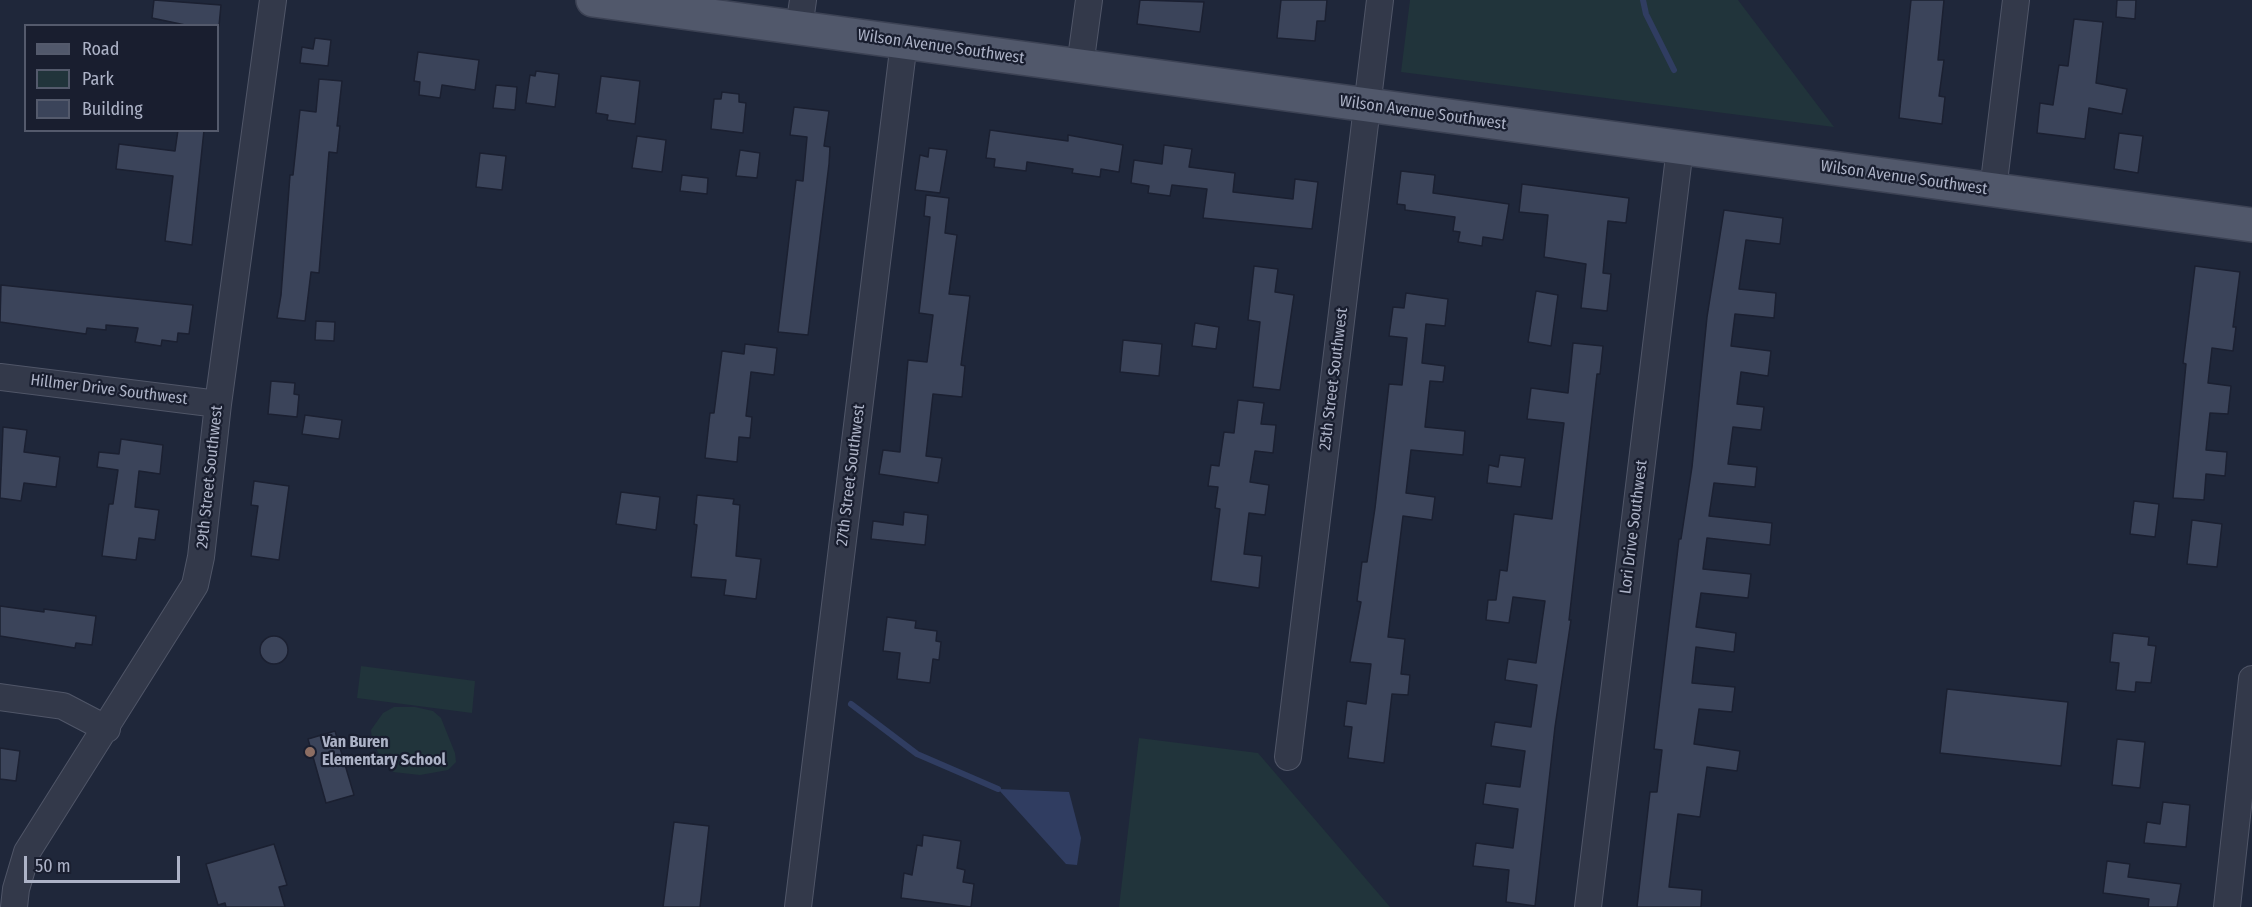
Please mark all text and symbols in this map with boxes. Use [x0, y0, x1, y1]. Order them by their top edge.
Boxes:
legend [24, 24, 219, 132]
street label: Wilson Avenue Southwest [856, 26, 1026, 68]
text: Road [82, 38, 119, 60]
text: Park [82, 68, 114, 90]
street label: Wilson Avenue Southwest [1338, 92, 1508, 134]
text: Building [82, 98, 143, 120]
street label: Wilson Avenue Southwest [1819, 157, 1989, 199]
street label: 25th Street Southwest [1316, 307, 1352, 451]
street label: Hillmer Drive Southwest [29, 371, 189, 409]
street label: 27th Street Southwest [833, 403, 869, 547]
street label: 29th Street Southwest [193, 404, 227, 550]
street label: Lori Drive Southwest [1616, 459, 1652, 595]
place label: Van Buren Elementary School [322, 733, 446, 771]
marker: Van Buren Elementary School [303, 745, 317, 759]
scale bar [27, 844, 183, 882]
text: 50 m [35, 855, 71, 877]

